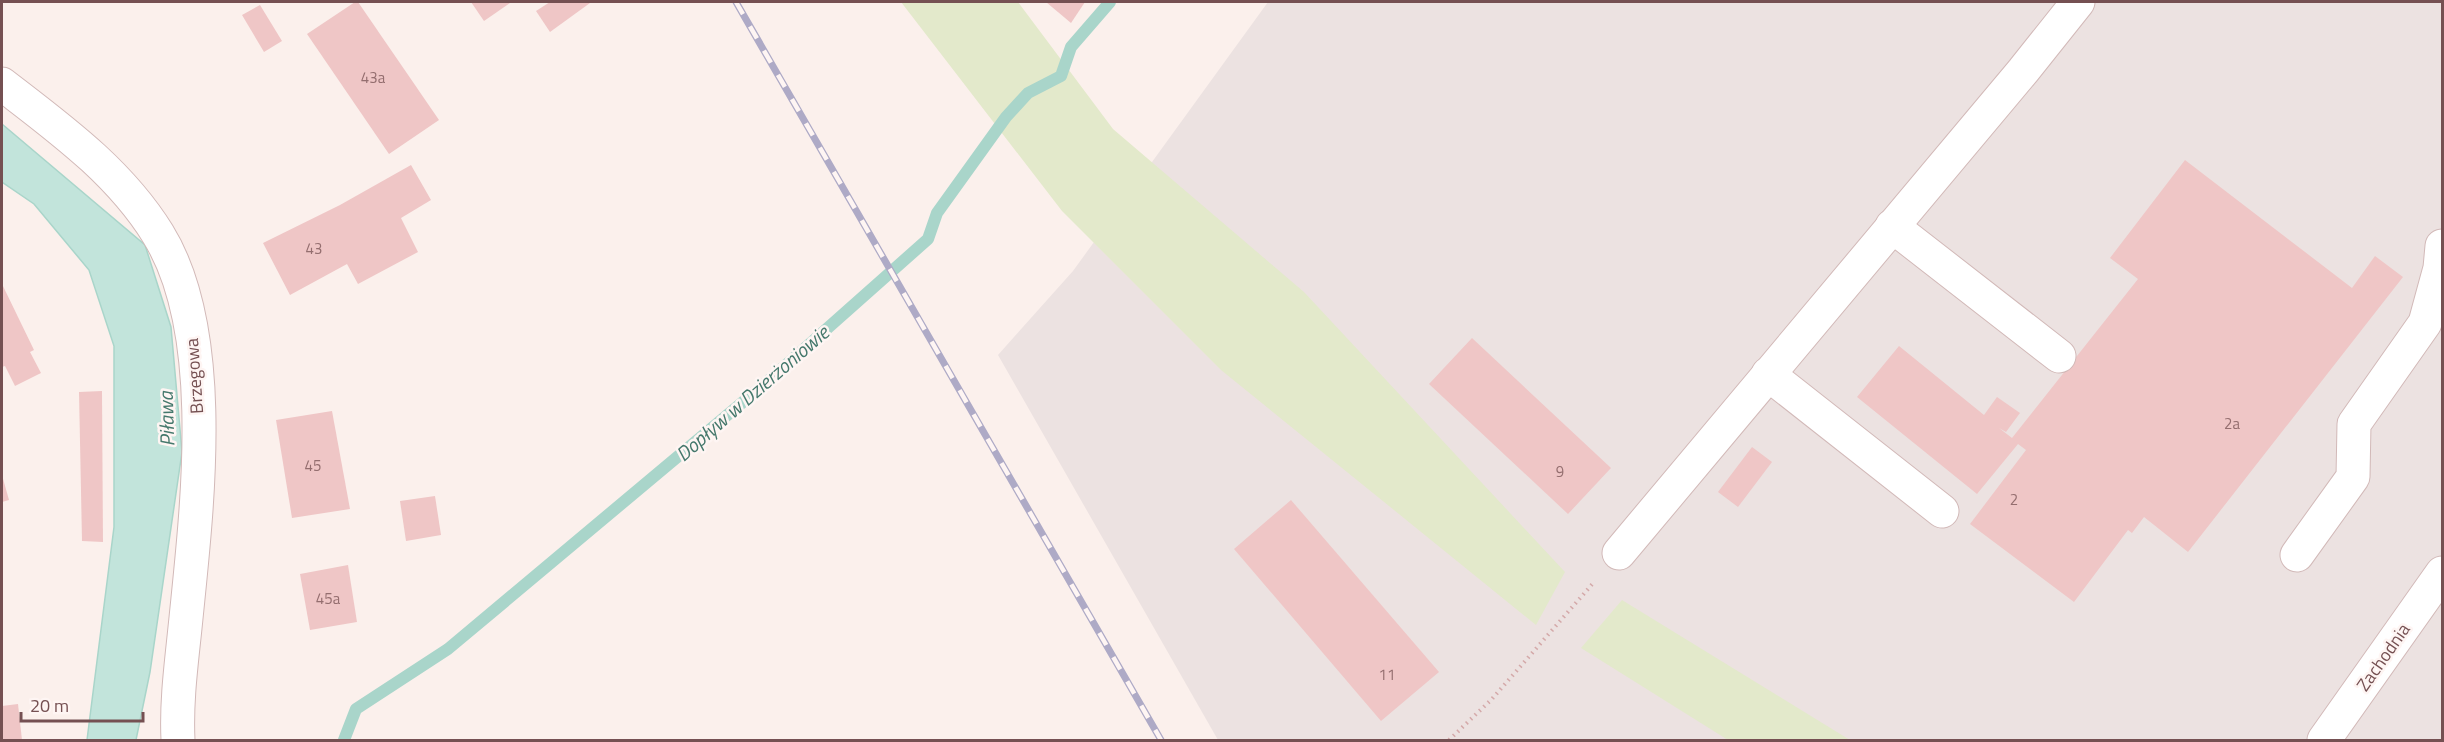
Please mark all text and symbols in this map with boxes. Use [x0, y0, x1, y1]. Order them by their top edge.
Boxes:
house number: 43a [361, 66, 386, 89]
house number: 43 [306, 237, 322, 260]
water label: Dopływ w Dzierżoniowie [668, 316, 837, 469]
street label: Brzegowa [178, 337, 210, 415]
water label: Piława [150, 390, 182, 447]
house number: 2a [2224, 412, 2240, 435]
house number: 45 [305, 454, 321, 477]
house number: 9 [1556, 460, 1564, 483]
house number: 2 [2010, 488, 2018, 511]
house number: 45a [316, 587, 341, 610]
street label: Zachodnia [2350, 617, 2416, 697]
house number: 11 [1379, 663, 1395, 686]
scale bar [21, 685, 142, 723]
text: 20 m [30, 692, 69, 719]

